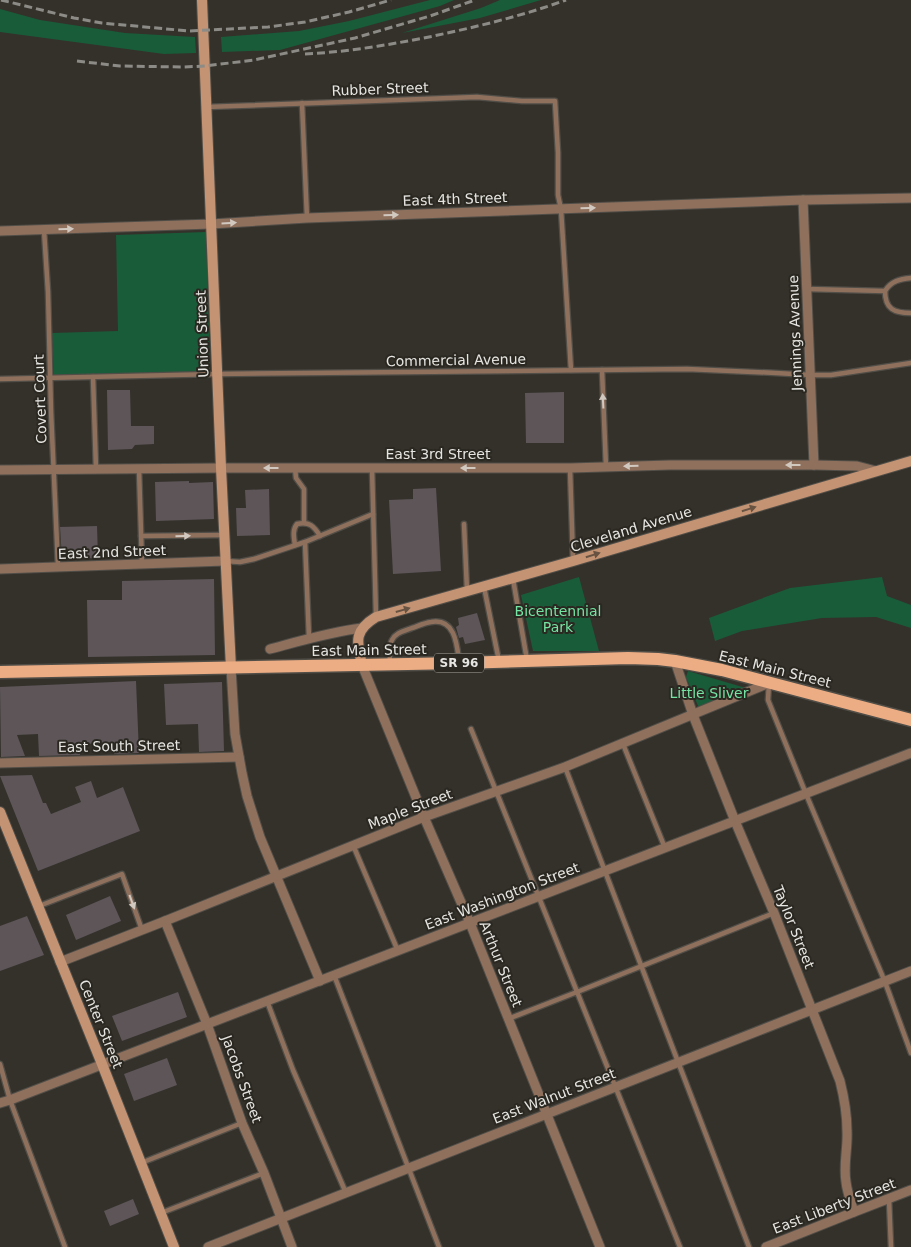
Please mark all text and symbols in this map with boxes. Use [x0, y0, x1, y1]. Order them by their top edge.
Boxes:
street label: Rubber Street [331, 79, 429, 99]
street label: East 4th Street [402, 189, 508, 209]
one-way arrow [580, 203, 596, 211]
one-way arrow [383, 210, 399, 218]
one-way arrow [221, 218, 237, 226]
one-way arrow [58, 225, 74, 233]
street label: Jennings Avenue [785, 275, 805, 392]
street label: Union Street [192, 290, 212, 378]
street label: Commercial Avenue [386, 351, 526, 369]
street label: Covert Court [30, 354, 50, 444]
one-way arrow [599, 393, 607, 409]
street label: East 3rd Street [386, 446, 491, 462]
one-way arrow [785, 461, 801, 469]
one-way arrow [622, 462, 638, 470]
one-way arrow [262, 464, 278, 472]
one-way arrow [460, 464, 476, 472]
street label: Cleveland Avenue [568, 503, 694, 555]
one-way arrow [741, 504, 756, 512]
one-way arrow [175, 531, 191, 539]
street label: East 2nd Street [58, 542, 167, 562]
one-way arrow [585, 551, 600, 559]
park label: Bicentennial Park [515, 603, 601, 635]
one-way arrow [396, 605, 411, 613]
street label: East Main Street [311, 641, 427, 659]
street label: East Main Street [717, 647, 833, 691]
road number: SR 96 [434, 654, 484, 672]
park label: Little Sliver [670, 685, 749, 701]
street label: East South Street [58, 737, 181, 755]
street label: Maple Street [366, 785, 455, 832]
street label: East Washington Street [423, 859, 582, 933]
street label: Taylor Street [770, 882, 818, 971]
one-way arrow [128, 895, 136, 910]
street label: Arthur Street [476, 919, 526, 1010]
street label: Center Street [76, 977, 126, 1071]
street label: Jacobs Street [218, 1032, 265, 1126]
street label: East Walnut Street [490, 1065, 618, 1127]
street label: East Liberty Street [770, 1175, 898, 1237]

